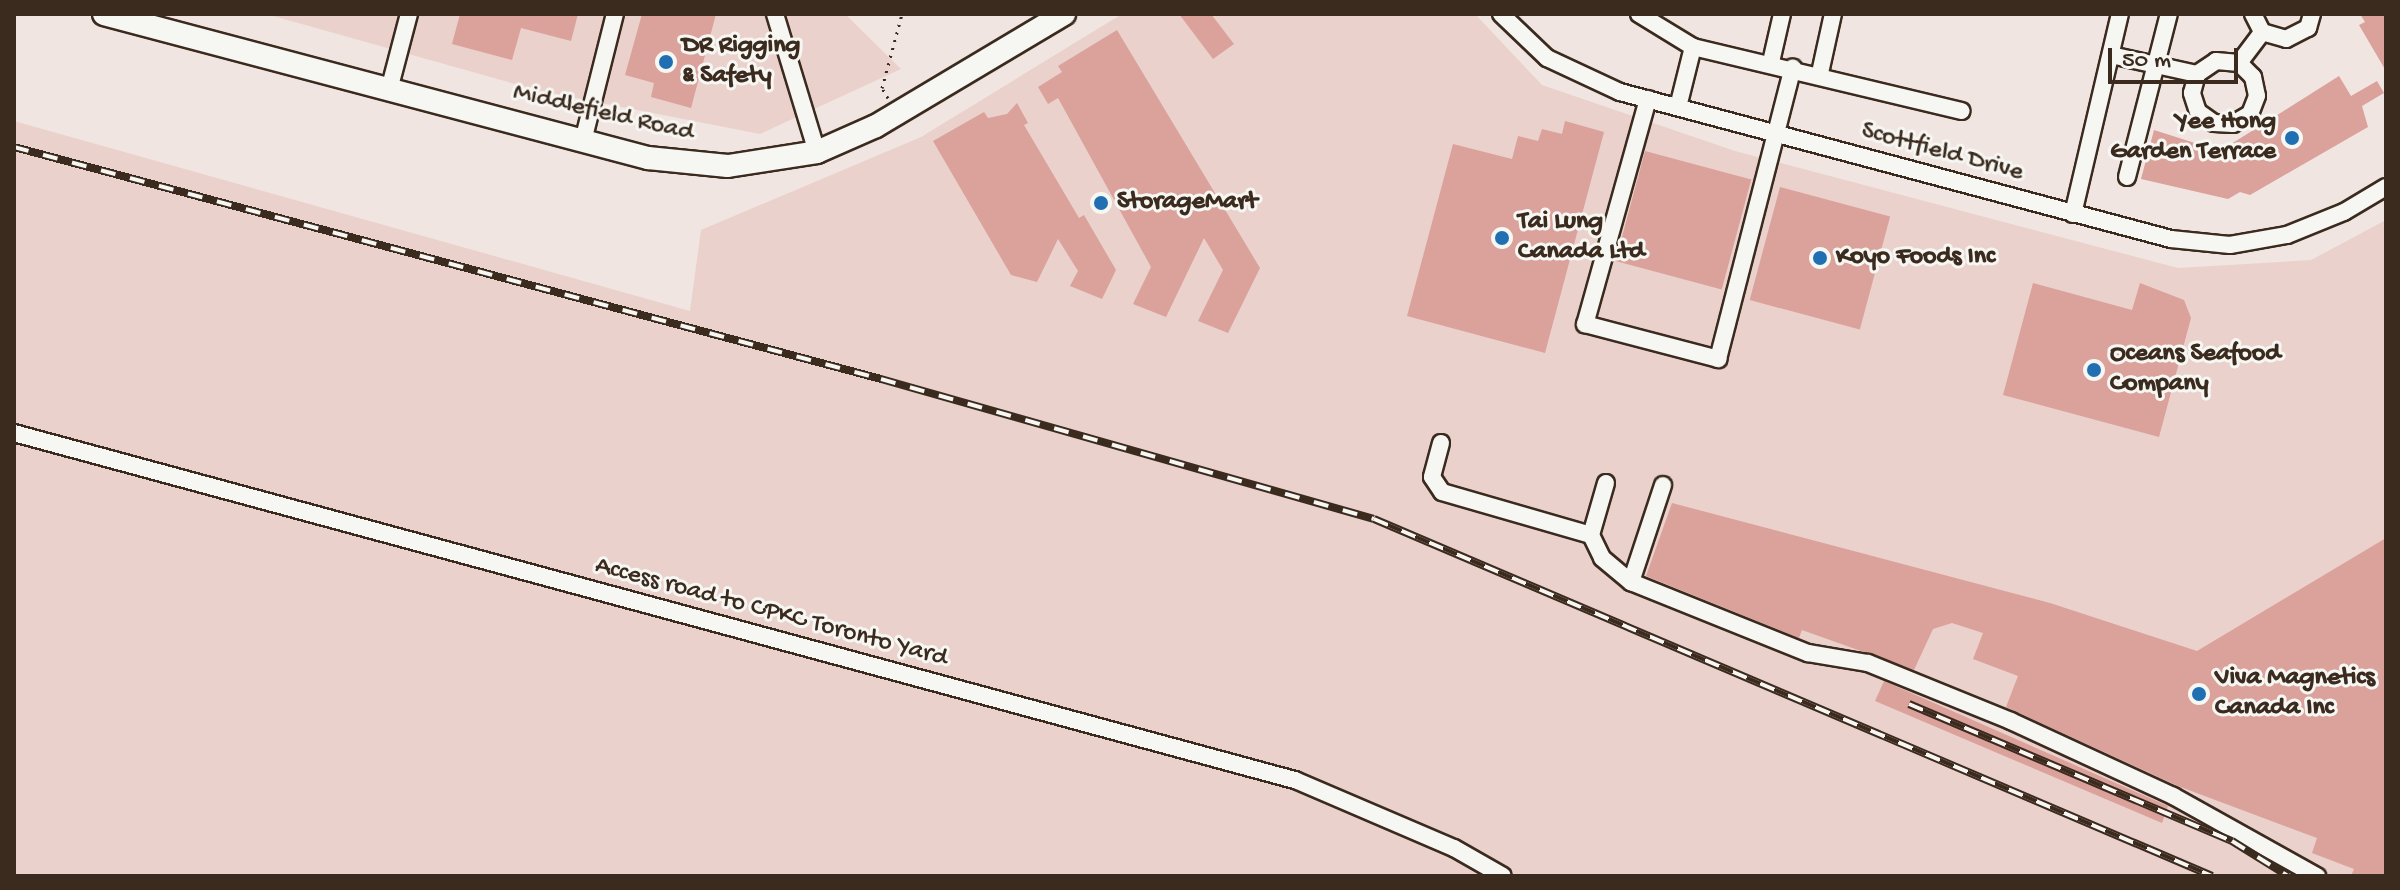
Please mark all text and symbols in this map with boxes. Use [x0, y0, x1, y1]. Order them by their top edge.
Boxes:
place label: DR Rigging & Safety [682, 31, 800, 92]
scale bar [2112, 32, 2242, 82]
text: 50 m [2122, 47, 2171, 76]
marker: DR Rigging & Safety [657, 53, 675, 71]
street label: Middlefield Road [510, 78, 696, 150]
place label: Yee Hong Garden Terrace [2110, 107, 2276, 168]
street label: Scottfield Drive [1858, 116, 2026, 190]
marker: Yee Hong Garden Terrace [2283, 129, 2301, 147]
place label: StorageMart [1117, 187, 1257, 219]
marker: StorageMart [1092, 194, 1110, 212]
place label: Tai Lung Canada Ltd [1518, 207, 1645, 268]
marker: Tai Lung Canada Ltd [1493, 229, 1511, 247]
place label: Koyo Foods Inc [1836, 242, 1995, 274]
marker: Koyo Foods Inc [1811, 249, 1829, 267]
place label: Oceans Seafood Company [2110, 339, 2281, 400]
marker: Oceans Seafood Company [2085, 361, 2103, 379]
street label: Access road to CPKC Toronto Yard [592, 551, 950, 675]
place label: Viva Magnetics Canada Inc [2215, 663, 2375, 724]
marker: Viva Magnetics Canada Inc [2190, 685, 2208, 703]

